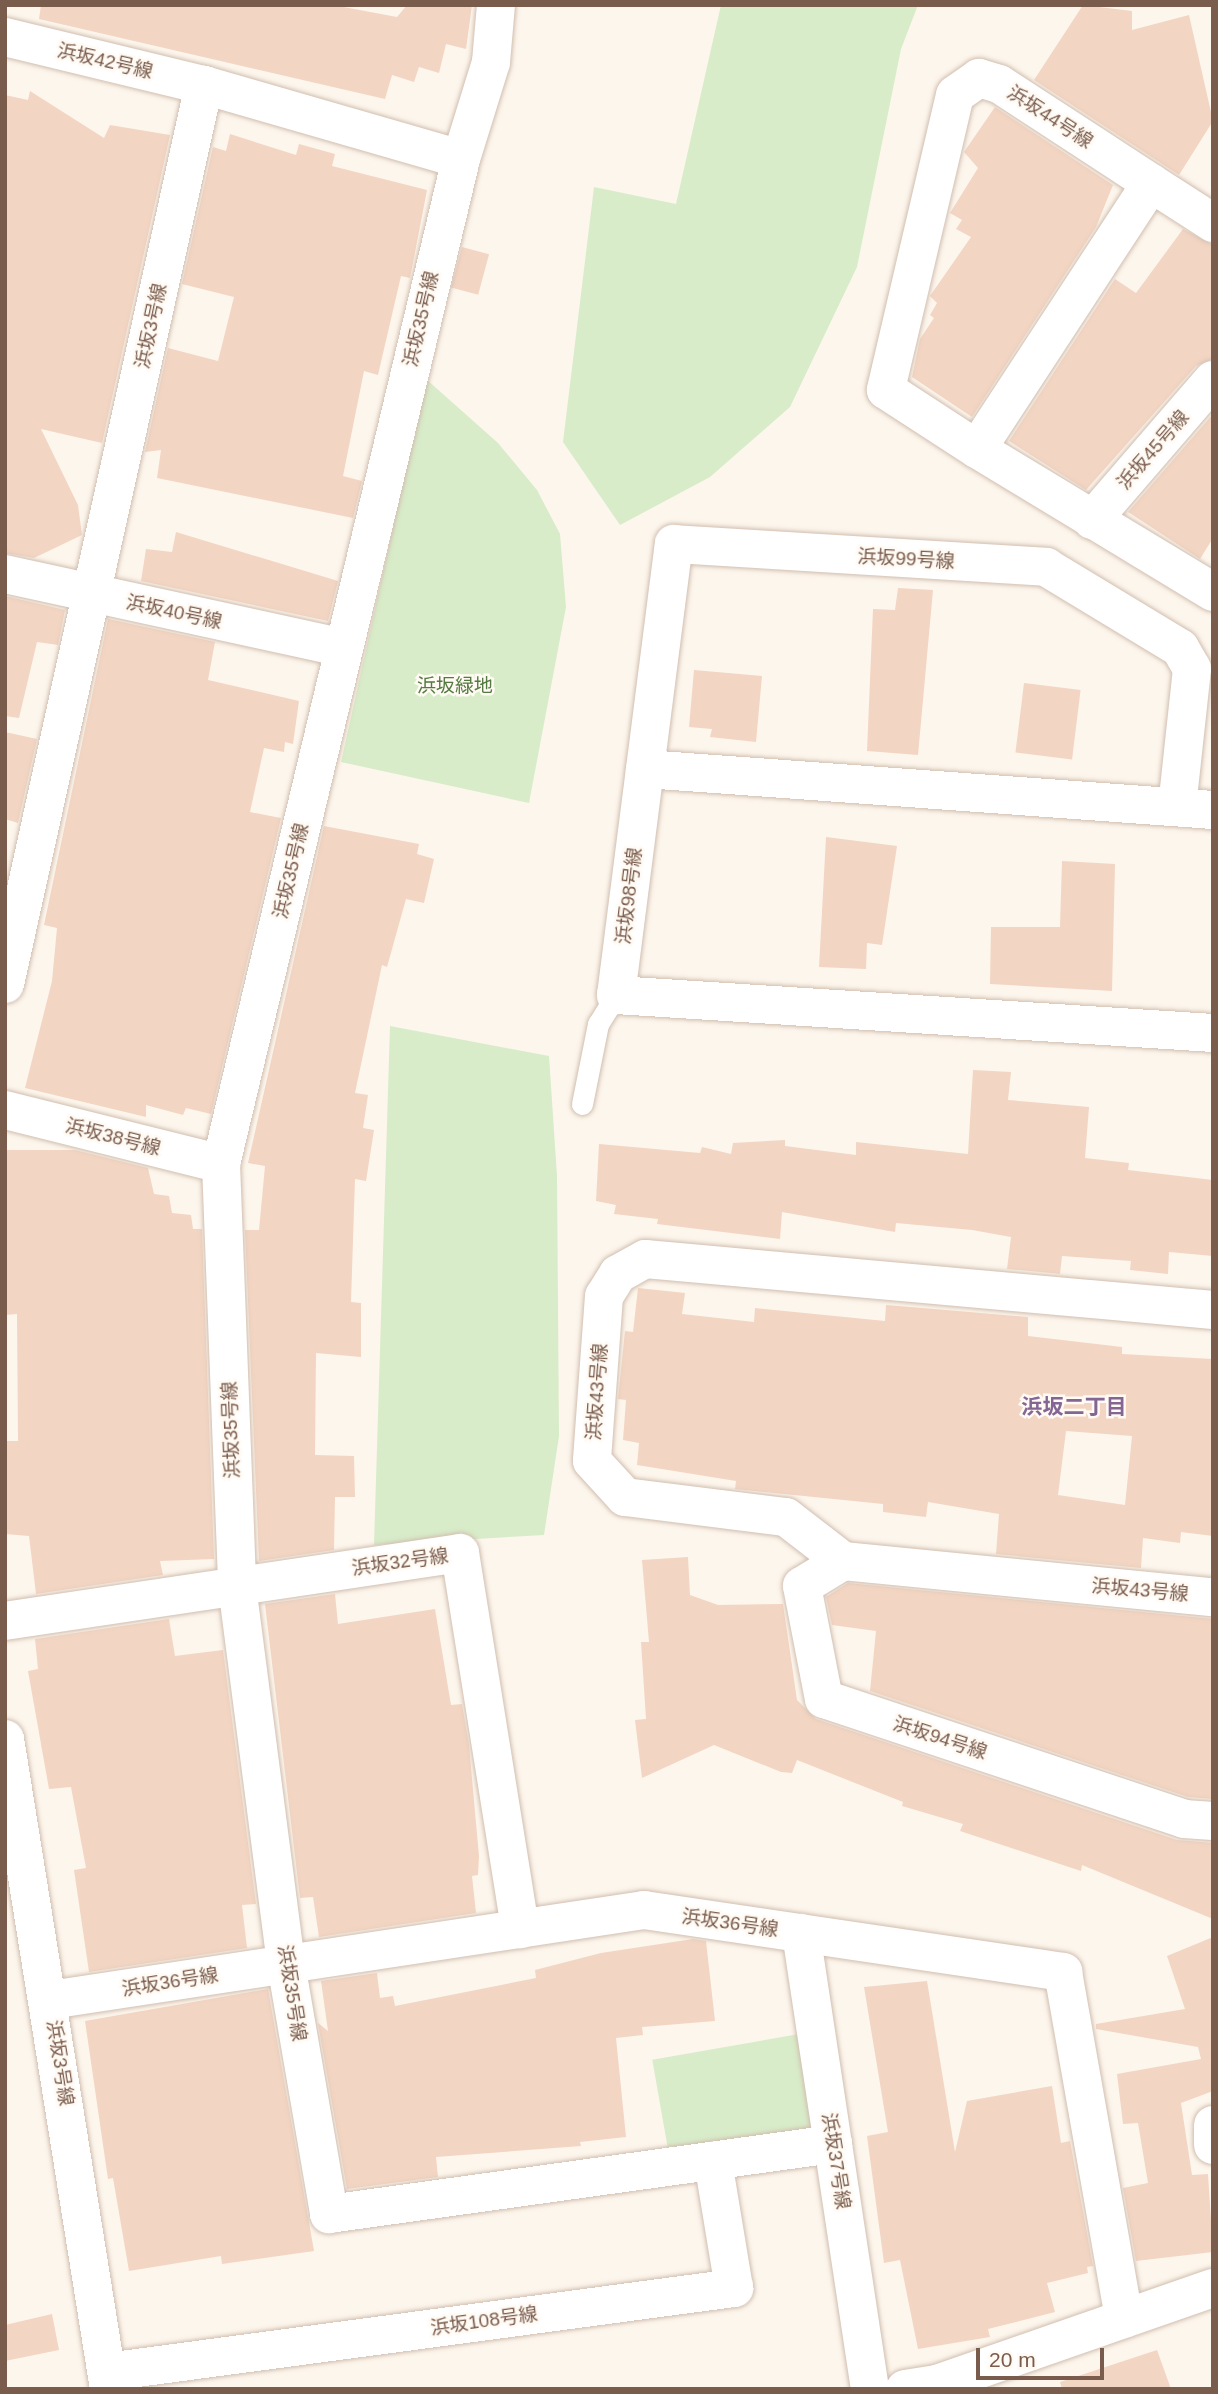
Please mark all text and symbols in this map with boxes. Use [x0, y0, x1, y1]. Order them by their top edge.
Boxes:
street label: 浜坂42号線 [55, 39, 155, 83]
street label: 浜坂44号線 [1003, 81, 1097, 153]
street label: 浜坂35号線 [399, 269, 443, 369]
street label: 浜坂3号線 [131, 281, 171, 371]
street label: 浜坂45号線 [1113, 406, 1193, 494]
street label: 浜坂99号線 [857, 545, 955, 573]
street label: 浜坂40号線 [124, 591, 224, 633]
park label: 浜坂緑地 [417, 675, 493, 697]
street label: 浜坂35号線 [269, 821, 313, 921]
street label: 浜坂98号線 [612, 846, 646, 946]
street label: 浜坂38号線 [63, 1114, 163, 1160]
street label: 浜坂43号線 [582, 1343, 612, 1441]
street label: 浜坂35号線 [218, 1381, 244, 1479]
district label: 浜坂二丁目 [1022, 1394, 1126, 1420]
street label: 浜坂32号線 [350, 1544, 450, 1580]
street label: 浜坂43号線 [1091, 1574, 1189, 1606]
street label: 浜坂94号線 [890, 1712, 990, 1764]
street label: 浜坂36号線 [680, 1905, 780, 1941]
street label: 浜坂35号線 [273, 1943, 311, 2043]
street label: 浜坂36号線 [120, 1963, 220, 2001]
street label: 浜坂3号線 [42, 2018, 78, 2108]
street label: 浜坂37号線 [817, 2111, 855, 2211]
street label: 浜坂108号線 [429, 2302, 539, 2340]
scale bar [980, 2334, 1108, 2378]
text: 20 m [989, 2348, 1036, 2371]

